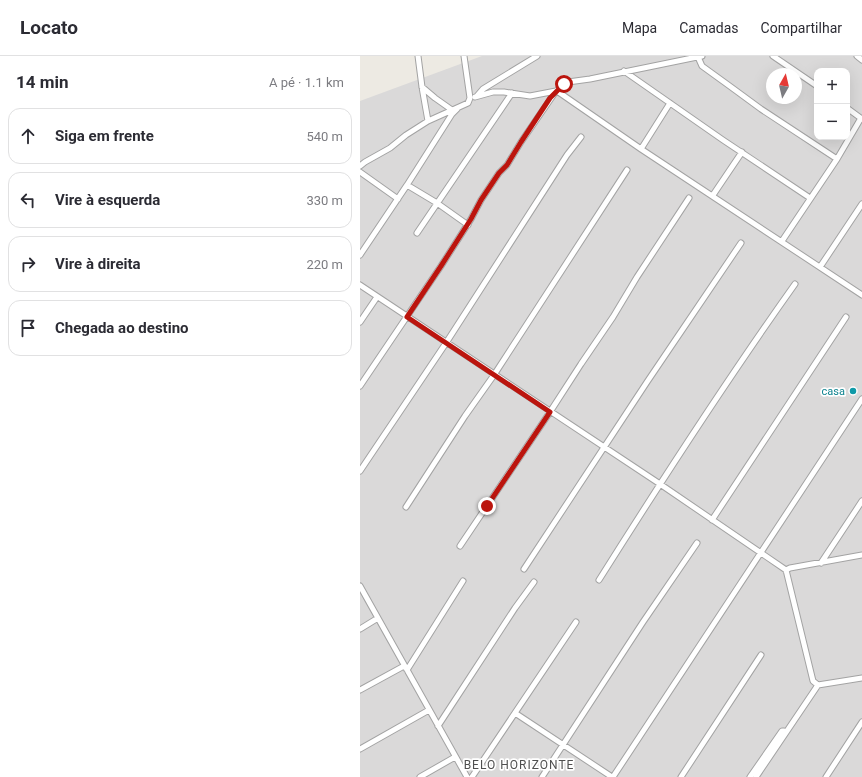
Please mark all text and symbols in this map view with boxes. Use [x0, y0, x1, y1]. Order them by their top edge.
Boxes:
text: Locato [20, 16, 78, 39]
text: Mapa [622, 20, 657, 36]
text: Camadas [679, 20, 739, 36]
text: Compartilhar [761, 20, 842, 36]
north arrow [766, 68, 802, 104]
map controls [814, 68, 850, 140]
button: + [814, 68, 850, 104]
text: 14 min [16, 72, 69, 92]
text: A pé · 1.1 km [269, 75, 344, 90]
route start [555, 75, 573, 93]
button: − [814, 104, 850, 140]
icon: ahead [17, 125, 39, 147]
text: Siga em frente [55, 127, 154, 145]
text: 540 m [306, 129, 343, 144]
icon: left [17, 189, 39, 211]
text: Vire à esquerda [55, 191, 160, 209]
text: 330 m [306, 193, 343, 208]
icon: right [17, 253, 39, 275]
text: Vire à direita [55, 255, 141, 273]
text: 220 m [306, 257, 343, 272]
icon: arrive [17, 317, 39, 339]
text: Chegada ao destino [55, 319, 189, 337]
place label: casa [822, 385, 845, 398]
marker: casa [848, 386, 858, 396]
route end [478, 497, 496, 515]
district label: BELO HORIZONTE [464, 758, 574, 772]

